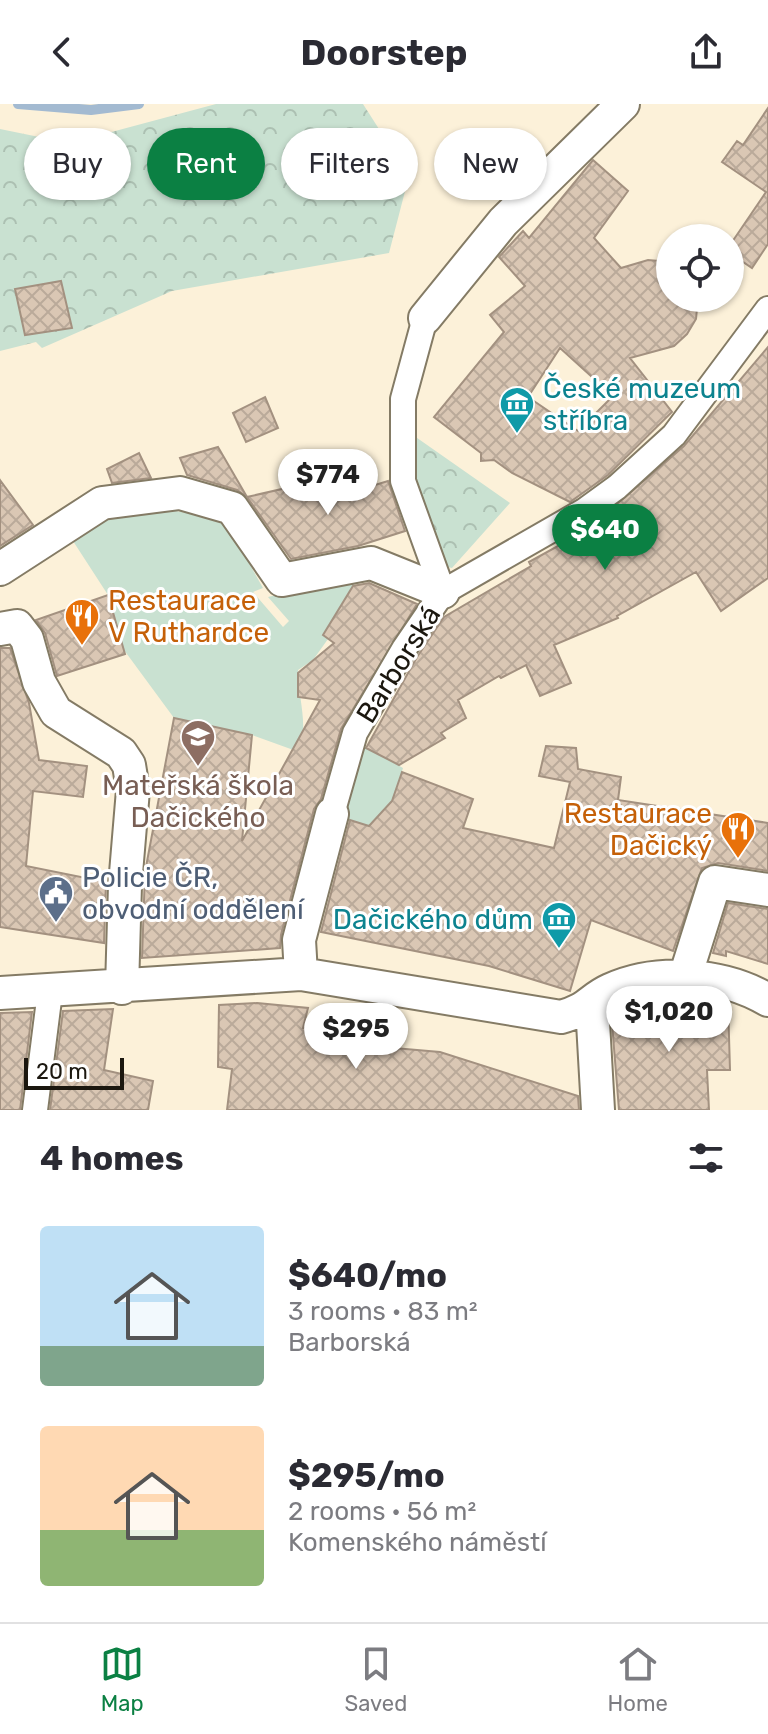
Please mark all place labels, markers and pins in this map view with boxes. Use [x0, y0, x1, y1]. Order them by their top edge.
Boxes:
place label: České muzeum stříbra [543, 372, 741, 437]
museum icon: České muzeum stříbra [498, 385, 536, 435]
pin: $774 [281, 449, 375, 517]
pin: $640 [558, 504, 652, 572]
place label: Restaurace V Ruthardce [108, 584, 269, 649]
restaurant icon: Restaurace V Ruthardce [63, 597, 101, 647]
school or university icon: Mateřská škola Dačického [179, 718, 217, 768]
place label: Mateřská škola Dačického [102, 769, 294, 834]
place label: Restaurace Dačický [564, 797, 712, 862]
restaurant icon: Restaurace Dačický [719, 810, 757, 860]
place label: Policie ČR, obvodní oddělení [82, 861, 305, 926]
public building icon: Policie ČR, obvodní oddělení [37, 874, 75, 924]
museum icon: Dačického dům [540, 900, 578, 950]
place label: Dačického dům [333, 903, 533, 936]
pin: $1,020 [604, 986, 734, 1054]
pin: $295 [309, 1003, 403, 1071]

